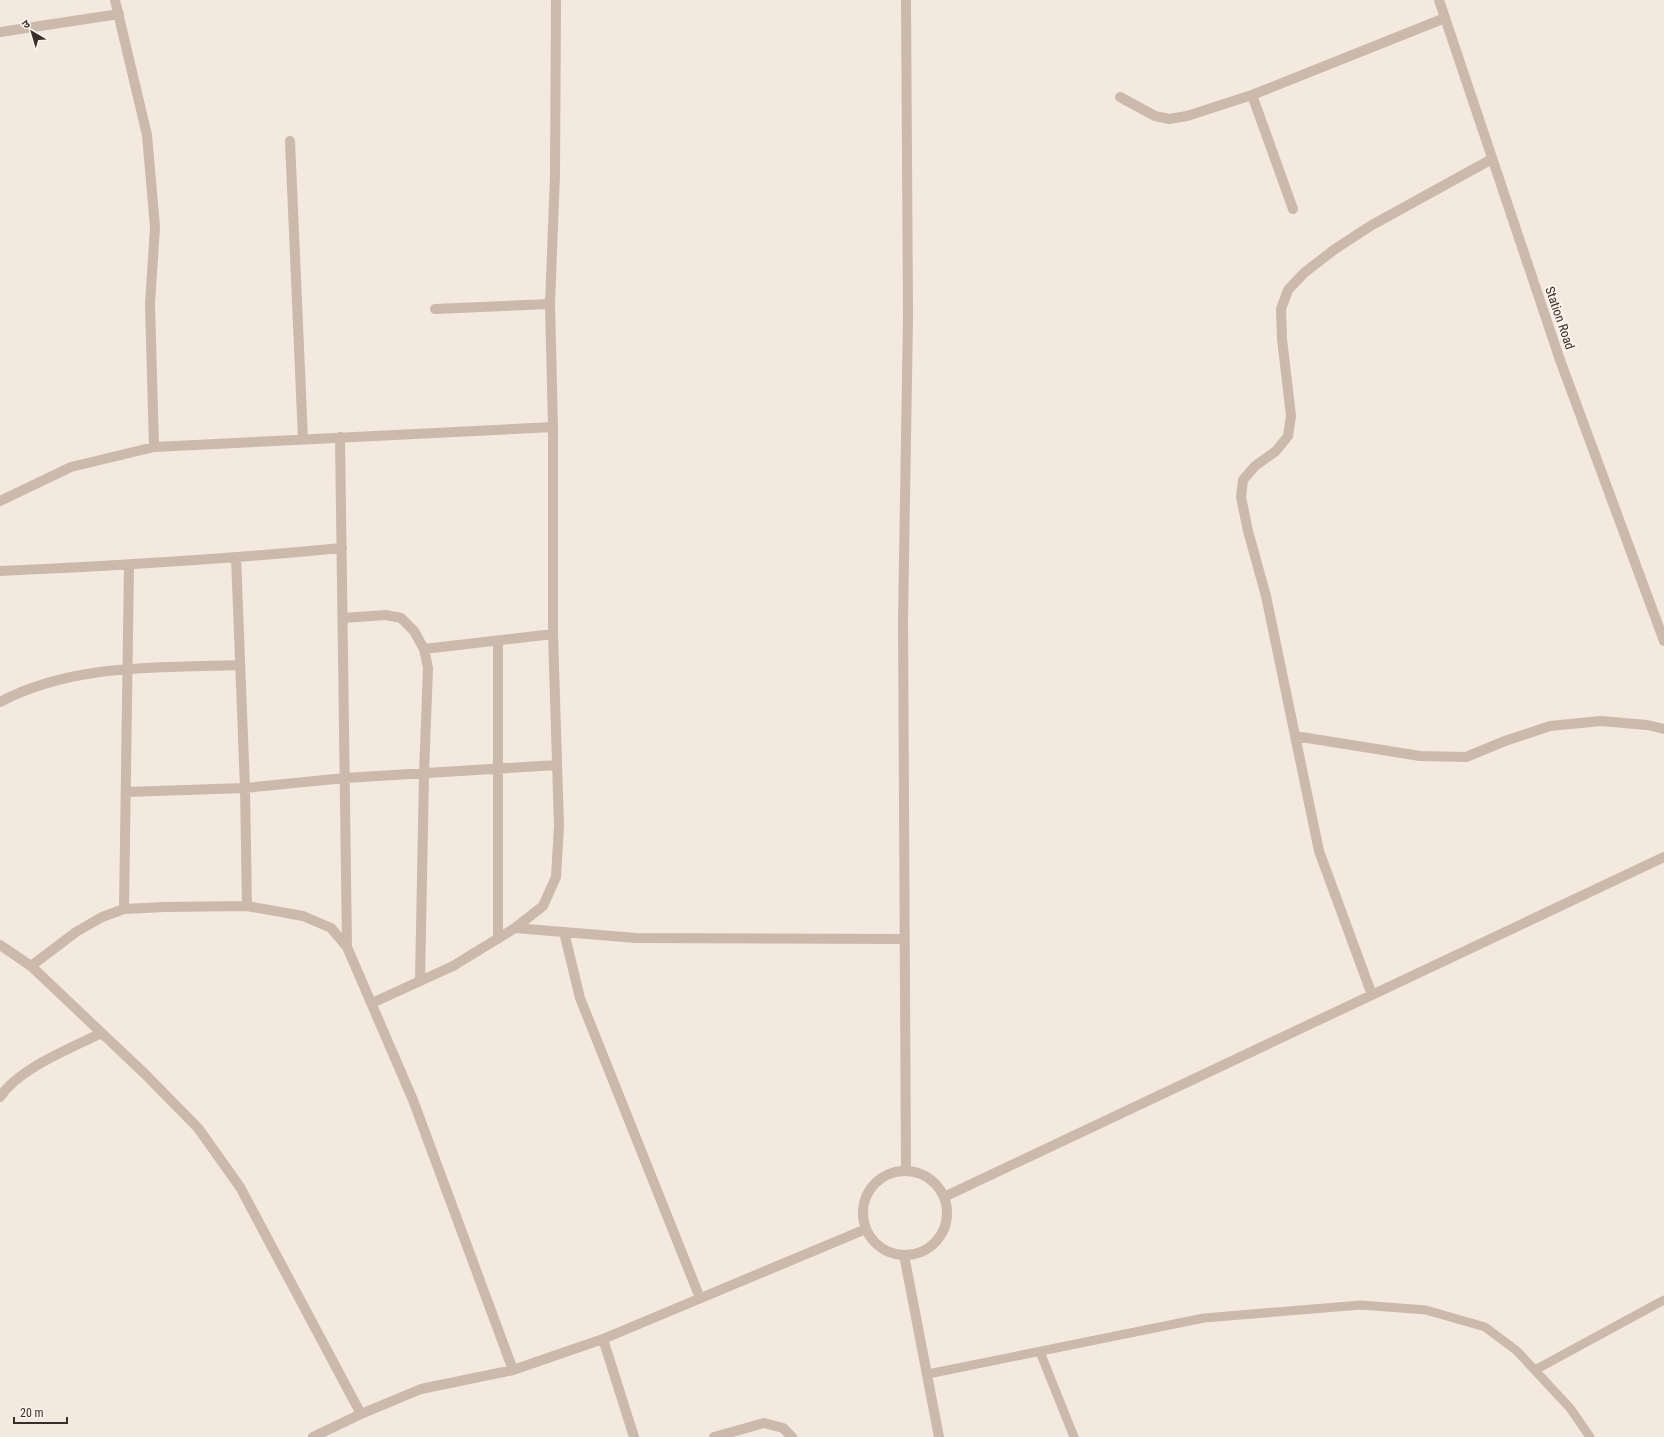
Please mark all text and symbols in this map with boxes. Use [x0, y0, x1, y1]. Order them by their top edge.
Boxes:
north arrow [12, 12, 52, 52]
text: उ [20, 17, 33, 32]
street label: Station Road [1542, 285, 1578, 351]
scale bar [14, 1399, 67, 1425]
text: 20 m [20, 1406, 44, 1420]

